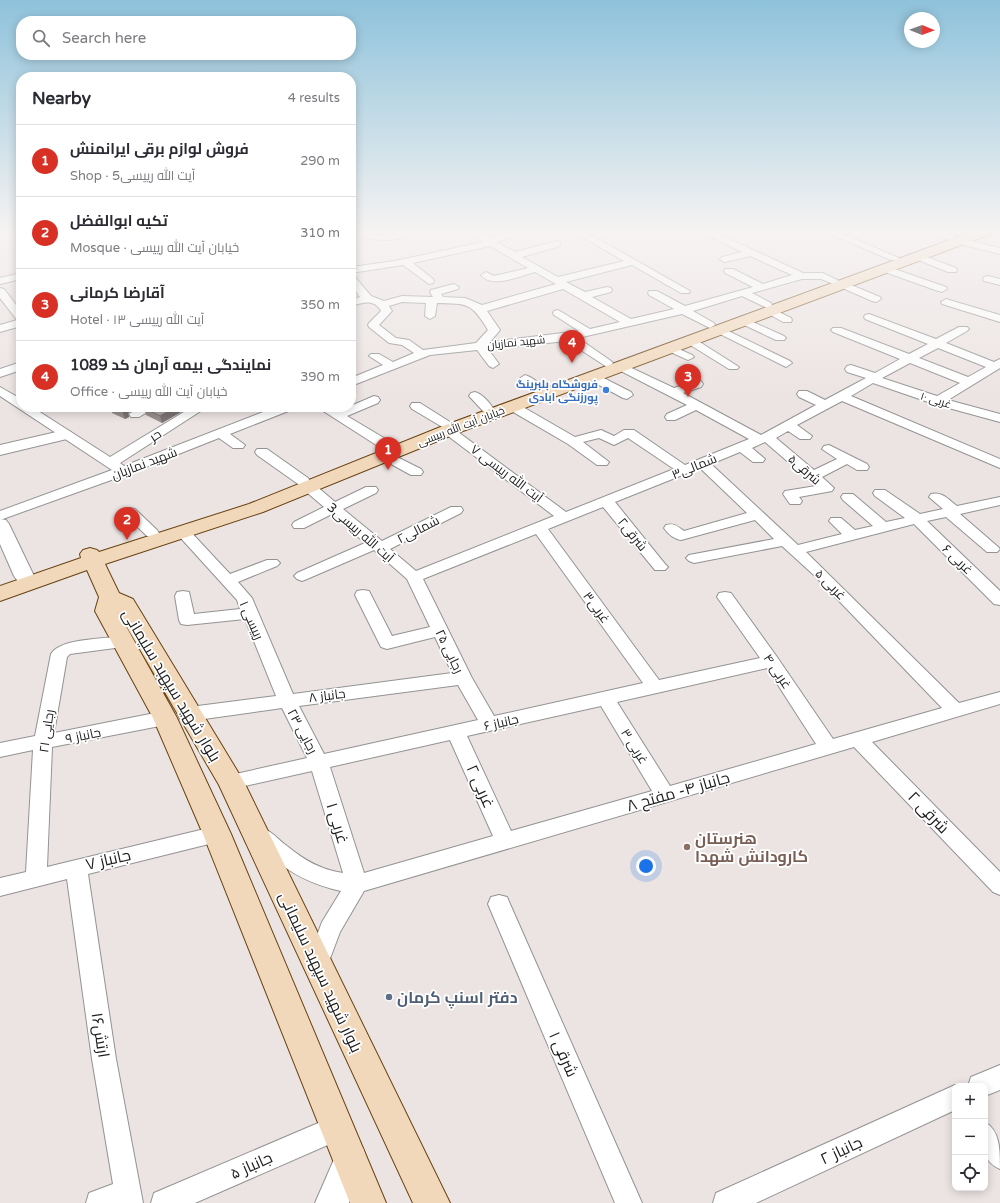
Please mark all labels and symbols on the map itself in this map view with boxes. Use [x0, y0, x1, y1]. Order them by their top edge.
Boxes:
north arrow [904, 12, 940, 48]
pin: 4 [559, 330, 585, 363]
street label: شهید نمازیان [486, 333, 546, 352]
pin: 3 [675, 364, 701, 397]
place label: فروشگاه بلبرینگ پورزنگی ابادی [516, 378, 598, 406]
marker: فروشگاه بلبرینگ پورزنگی ابادی [601, 385, 611, 395]
street label: غربی ۱۰ [919, 390, 953, 411]
street label: خیابان آیت الله رییسی [415, 402, 507, 449]
street label: حر [146, 426, 164, 446]
pin: 1 [375, 437, 401, 470]
street label: آیت الله رییسی ۷ [467, 441, 547, 506]
street label: شهید نمازیان [109, 444, 179, 484]
street label: شمالی۳ [669, 451, 719, 483]
street label: شرقی۵ [785, 451, 824, 488]
street label: آیت الله رییسی3 [324, 499, 398, 566]
pin: 2 [114, 507, 140, 540]
street label: شمالی۲ [395, 512, 442, 547]
street label: شرقی۲ [614, 515, 650, 554]
street label: غربی ۶ [939, 541, 976, 578]
street label: غربی ۵ [812, 566, 849, 603]
street label: غربی۳ [579, 589, 613, 627]
street label: رییسی ۱ [235, 599, 267, 642]
street label: بلوار شهید سپهبد سلیمانی [117, 605, 225, 766]
street label: رجایی ۲۵ [432, 627, 467, 676]
street label: غربی ۴ [760, 651, 795, 692]
street label: جانباز ۸ [308, 686, 347, 706]
street label: رجایی ۲۳ [284, 706, 321, 757]
street label: رجایی ۲۱ [36, 708, 58, 754]
street label: جانباز ۶ [482, 711, 520, 735]
street label: جانباز ۹ [64, 724, 102, 748]
street label: غربی ۳ [617, 726, 651, 767]
street label: غربی ۲ [462, 762, 498, 811]
street label: جانباز ۴- مفتح ۸ [624, 768, 732, 817]
street label: شرقی ۲ [903, 787, 953, 838]
street label: غربی ۱ [321, 800, 353, 846]
place label: هنرستان کارودانش شهدا [695, 829, 808, 867]
marker: هنرستان کارودانش شهدا [682, 842, 692, 852]
street label: جانباز ۷ [84, 845, 133, 875]
your location [636, 856, 656, 876]
street label: بلوار شهید سپهبد سلیمانی [274, 889, 366, 1056]
place label: دفتر اسنپ کرمان [397, 988, 518, 1009]
marker: دفتر اسنپ کرمان [384, 992, 394, 1002]
street label: ارتش۱۶ [87, 1011, 113, 1059]
street label: شرقی ۱ [544, 1029, 582, 1080]
street label: جانباز ۲ [817, 1133, 866, 1169]
street label: جانباز ۵ [227, 1148, 276, 1184]

